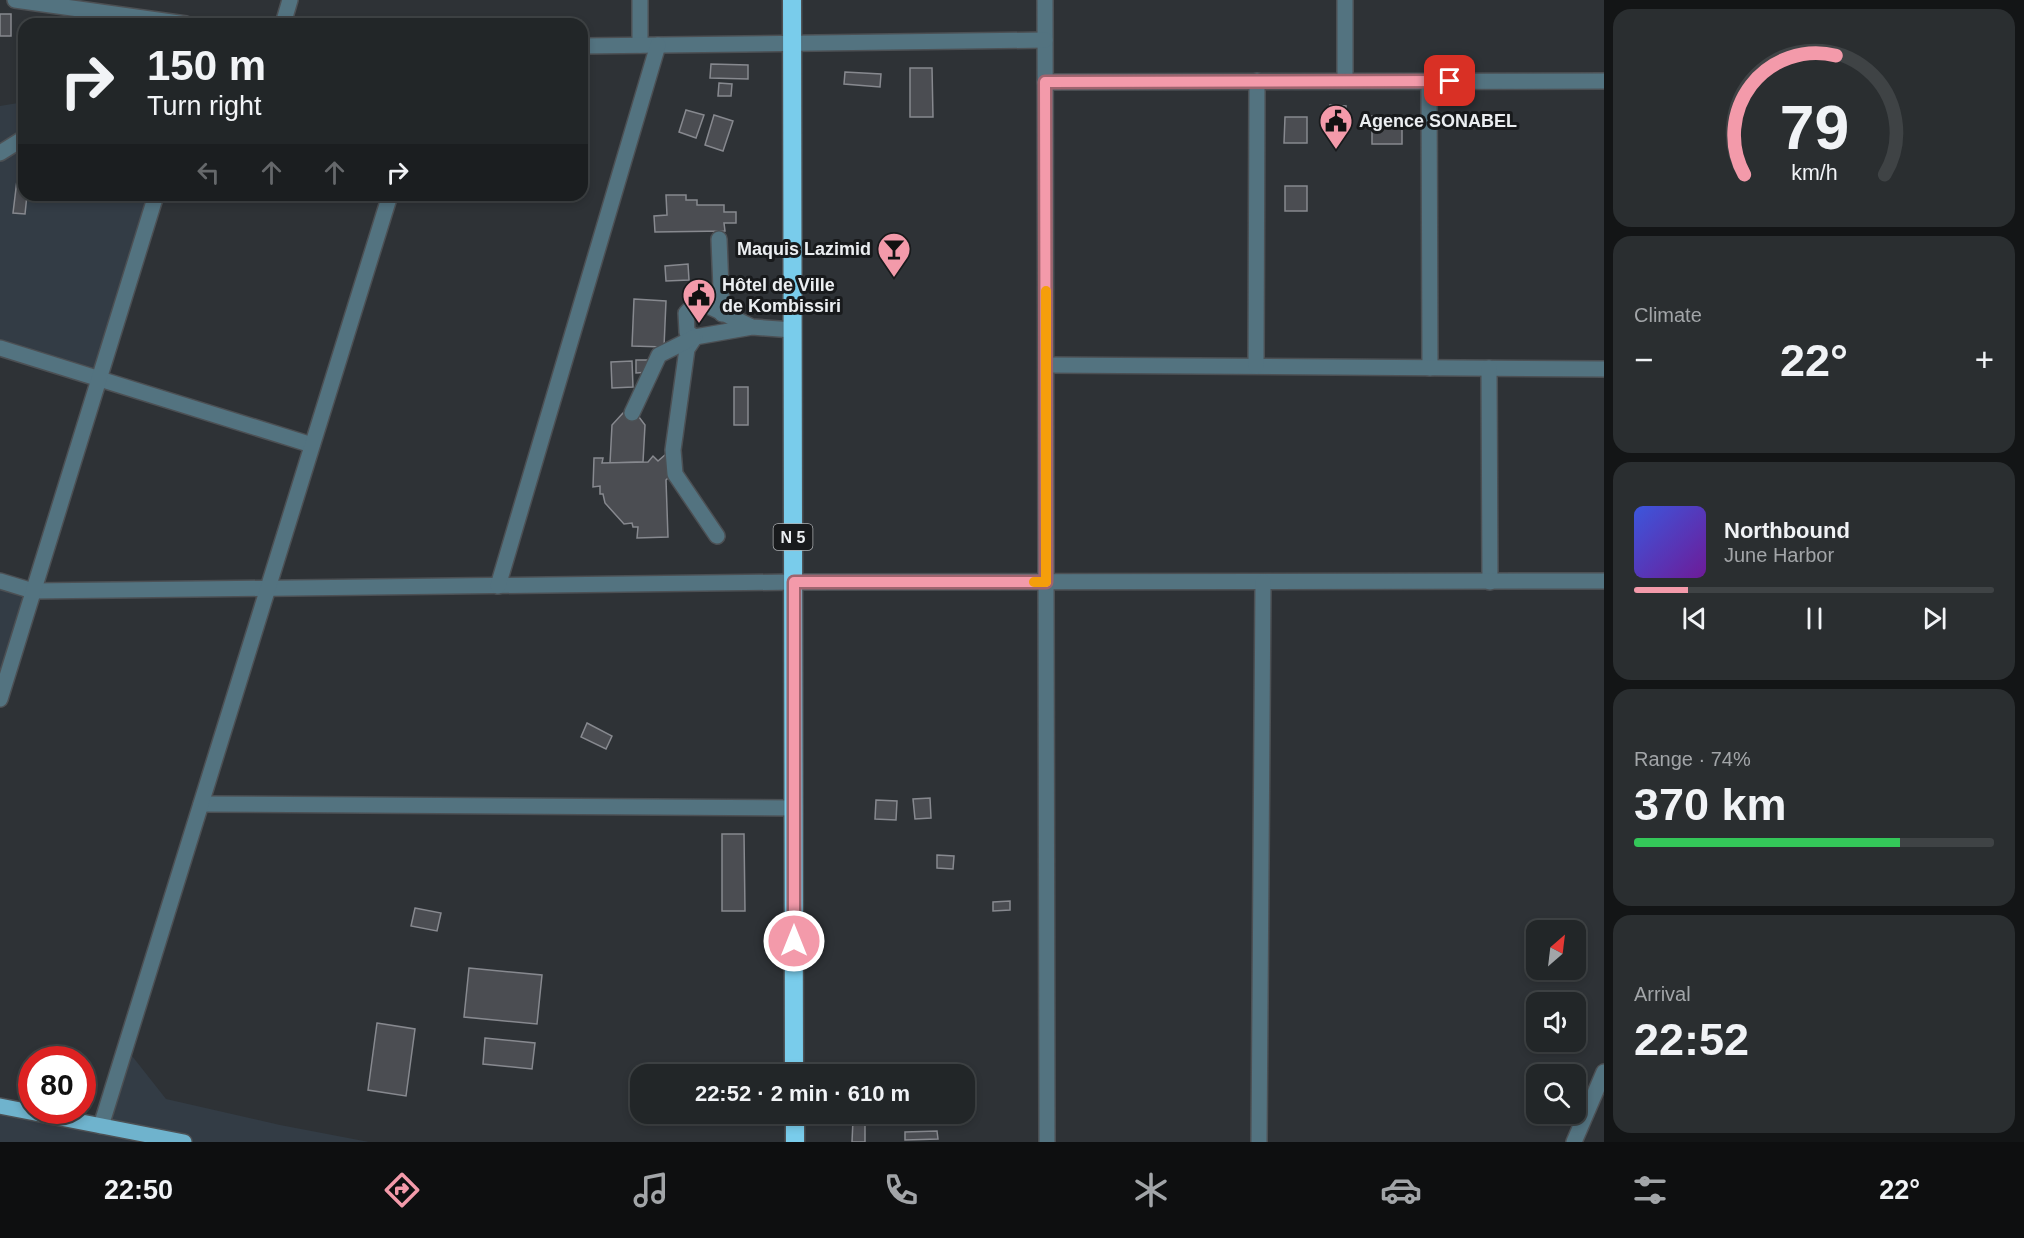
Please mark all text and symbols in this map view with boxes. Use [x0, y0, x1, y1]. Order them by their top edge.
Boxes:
icon: right [48, 42, 126, 120]
text: 150 m [147, 42, 266, 89]
pin [1424, 55, 1475, 106]
icon: arrive [1433, 64, 1466, 97]
text: Turn right [147, 91, 262, 121]
text: 79 [1779, 93, 1849, 162]
public building icon: Agence SONABEL [1318, 103, 1354, 150]
place label: Agence SONABEL [1359, 111, 1517, 131]
icon: left [192, 156, 225, 189]
icon: ahead [255, 156, 288, 189]
icon: ahead [318, 156, 351, 189]
icon: right [381, 156, 414, 189]
text: km/h [1791, 161, 1837, 185]
bar icon: Maquis Lazimid [876, 231, 912, 278]
place label: Maquis Lazimid [737, 239, 871, 259]
place label: Hôtel de Ville de Kombissiri [722, 275, 841, 316]
public building icon: Hôtel de Ville de Kombissiri [681, 277, 717, 324]
text: Climate [1634, 304, 1702, 326]
text: 22° [1780, 335, 1848, 386]
text: − [1634, 341, 1653, 378]
text: + [1975, 341, 1994, 378]
text: Northbound [1724, 518, 1850, 543]
road number: N 5 [774, 524, 812, 550]
text: June Harbor [1724, 544, 1834, 566]
icon: previous [1678, 602, 1711, 635]
icon: pause [1798, 602, 1831, 635]
icon: next [1918, 602, 1951, 635]
text: Range · 74% [1634, 748, 1751, 770]
text: 370 km [1634, 779, 1787, 830]
position arrow [762, 909, 826, 973]
north arrow [1526, 920, 1586, 980]
map controls [1526, 920, 1586, 1124]
text: Arrival [1634, 983, 1691, 1005]
button: sound [1526, 992, 1586, 1052]
text: 22:52 [1634, 1014, 1749, 1065]
speed limit sign: 80 [18, 1046, 96, 1124]
button: search [1526, 1064, 1586, 1124]
text: 22:52 · 2 min · 610 m [695, 1081, 910, 1106]
icon: directions [381, 1169, 423, 1211]
icon: music [630, 1169, 672, 1211]
icon: phone [880, 1169, 922, 1211]
icon: climate [1130, 1169, 1172, 1211]
icon: car [1380, 1169, 1422, 1211]
icon: filters [1629, 1169, 1671, 1211]
text: 22:50 [104, 1175, 173, 1205]
text: 22° [1879, 1175, 1920, 1205]

